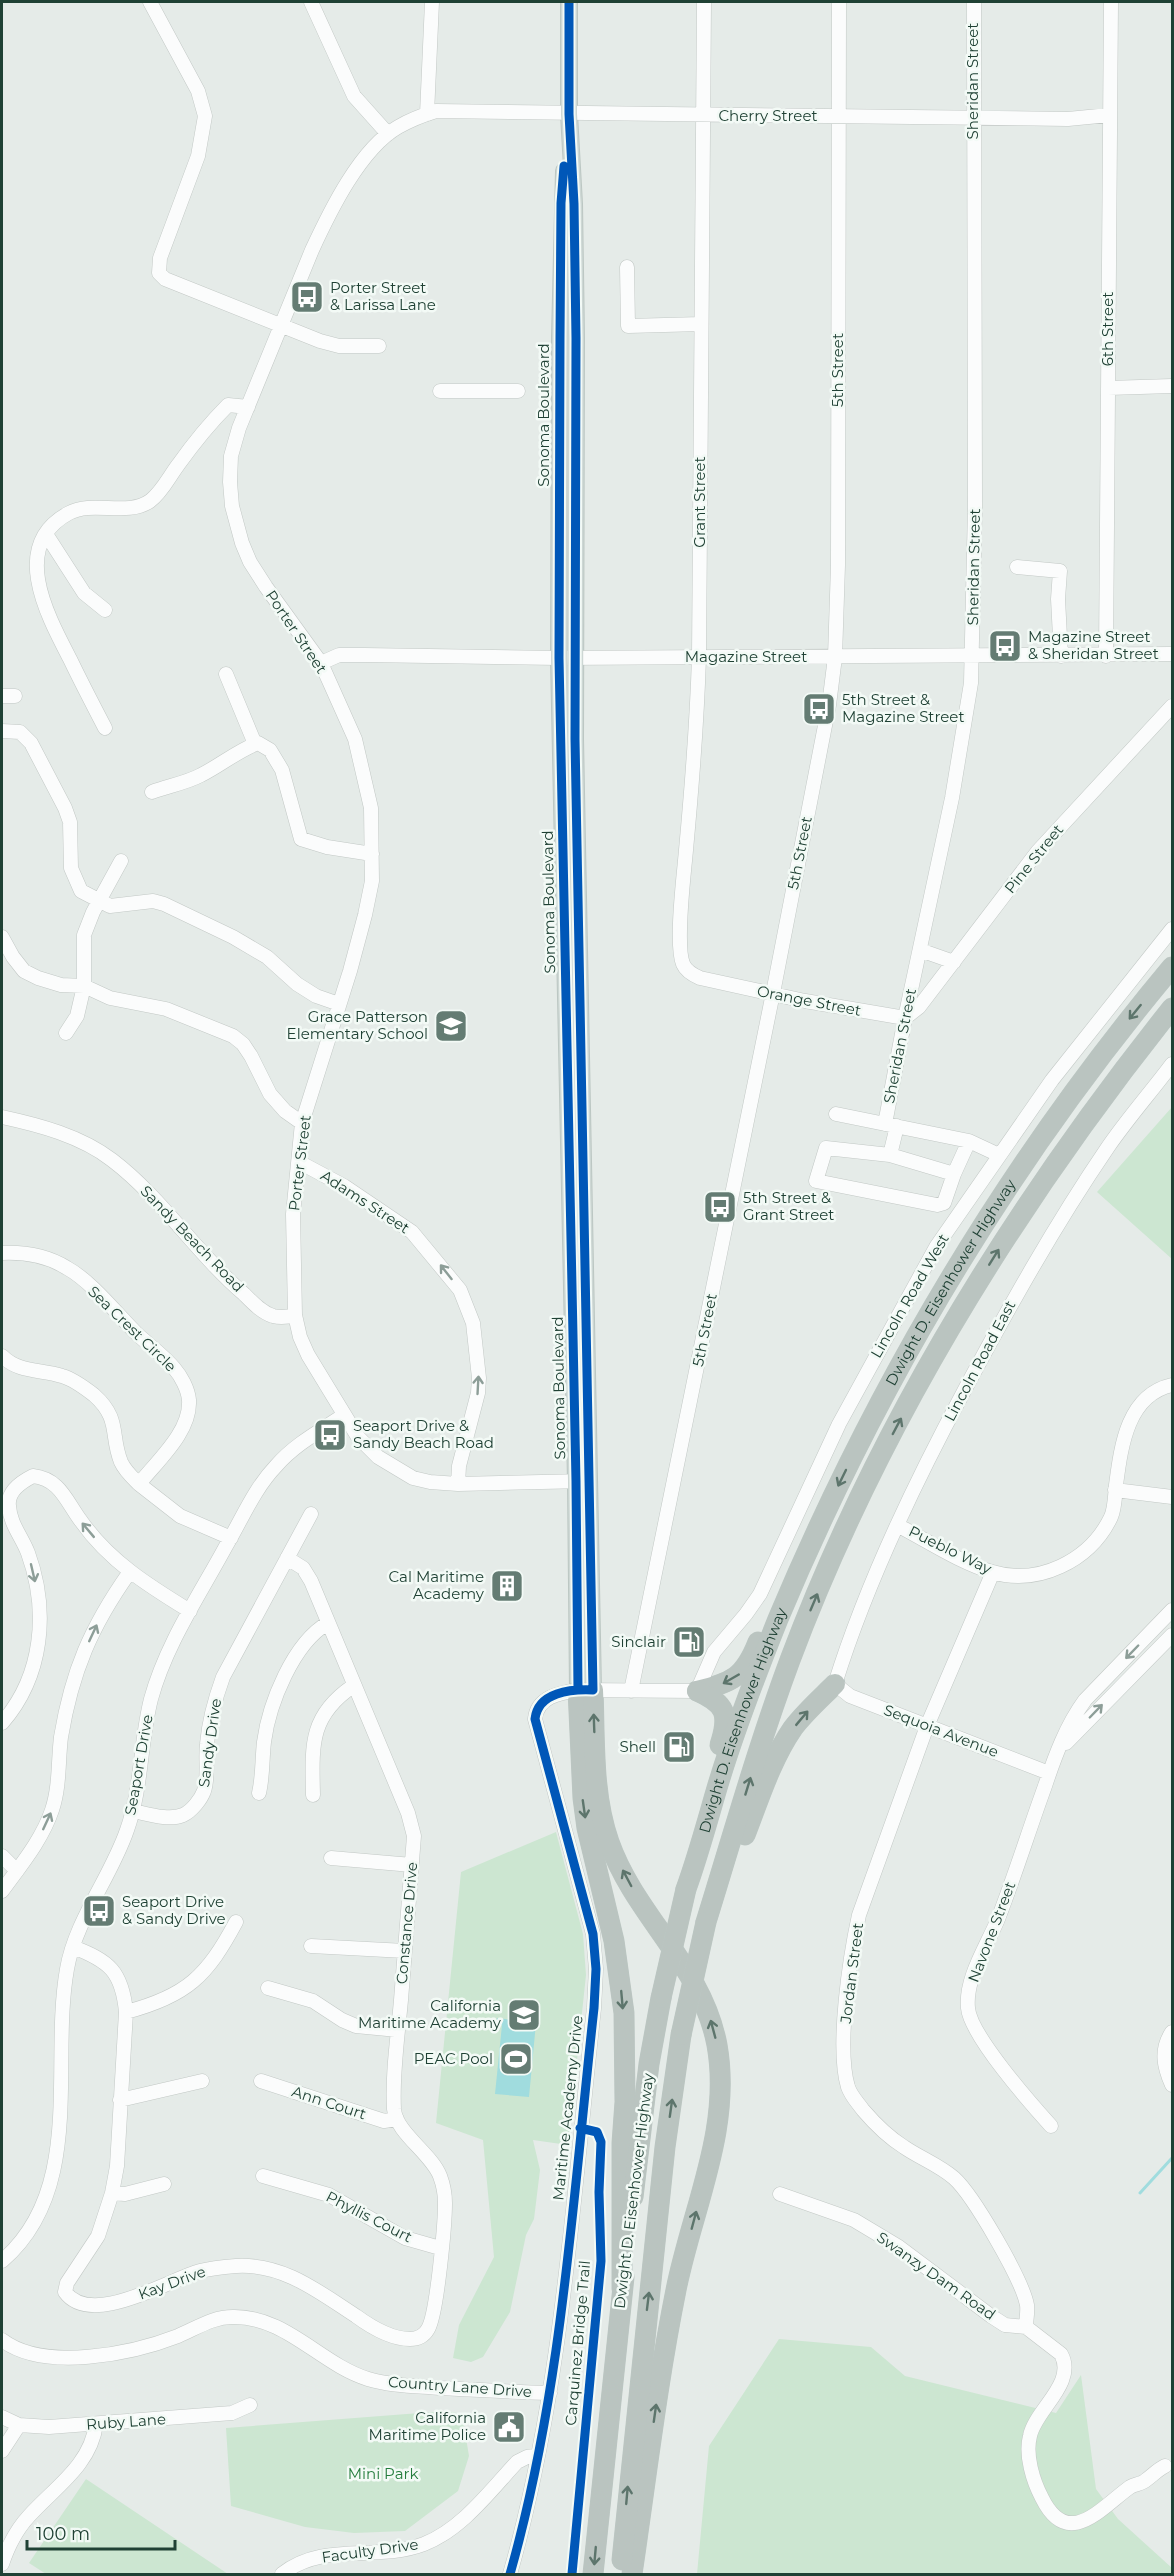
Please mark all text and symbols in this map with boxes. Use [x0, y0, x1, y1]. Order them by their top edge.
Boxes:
street label: Sheridan Street [963, 23, 982, 139]
street label: Cherry Street [718, 106, 818, 125]
place label: Porter Street & Larissa Lane [330, 278, 436, 314]
bus stop icon: Porter Street & Larissa Lane [289, 279, 325, 315]
street label: 6th Street [1098, 292, 1117, 366]
street label: 5th Street [828, 333, 847, 407]
street label: Sonoma Boulevard [534, 343, 553, 487]
street label: Grant Street [690, 456, 709, 548]
street label: Sheridan Street [963, 508, 984, 626]
street label: Porter Street [262, 586, 331, 677]
place label: Magazine Street & Sheridan Street [1028, 627, 1159, 663]
bus stop icon: Magazine Street & Sheridan Street [987, 628, 1023, 664]
street label: Magazine Street [685, 647, 807, 666]
place label: 5th Street & Magazine Street [842, 690, 964, 726]
bus stop icon: 5th Street & Magazine Street [801, 691, 837, 727]
street label: 5th Street [783, 815, 816, 891]
street label: Pine Street [1000, 820, 1067, 897]
street label: Sonoma Boulevard [538, 830, 559, 974]
street label: Orange Street [755, 981, 863, 1020]
street label: Sheridan Street [879, 987, 920, 1105]
one-way arrow [1129, 1004, 1142, 1020]
place label: Grace Patterson Elementary School [287, 1007, 428, 1043]
school or university icon: Grace Patterson Elementary School [433, 1008, 469, 1044]
street label: Porter Street [284, 1114, 315, 1212]
street label: Adams Street [317, 1166, 413, 1237]
street label: Dwight D. Eisenhower Highway [881, 1175, 1020, 1389]
street label: Sandy Beach Road [137, 1181, 248, 1296]
place label: 5th Street & Grant Street [743, 1188, 834, 1224]
bus stop icon: 5th Street & Grant Street [702, 1189, 738, 1225]
street label: Lincoln Road West [866, 1230, 953, 1361]
one-way arrow [988, 1249, 1000, 1266]
one-way arrow [439, 1264, 452, 1280]
street label: Sea Crest Circle [84, 1282, 181, 1376]
street label: 5th Street [688, 1292, 721, 1368]
street label: Lincoln Road East [940, 1297, 1019, 1424]
street label: Sonoma Boulevard [548, 1316, 569, 1460]
one-way arrow [472, 1376, 483, 1396]
place label: Seaport Drive & Sandy Beach Road [353, 1416, 494, 1452]
bus stop icon: Seaport Drive & Sandy Beach Road [312, 1417, 348, 1453]
one-way arrow [892, 1418, 903, 1436]
one-way arrow [835, 1469, 847, 1487]
street label: Pueblo Way [906, 1521, 996, 1578]
one-way arrow [82, 1523, 95, 1539]
one-way arrow [27, 1563, 39, 1582]
place label: Cal Maritime Academy [389, 1567, 485, 1603]
building icon: Cal Maritime Academy [489, 1568, 525, 1604]
one-way arrow [809, 1594, 820, 1612]
street label: Dwight D. Eisenhower Highway [695, 1604, 791, 1835]
fuel station icon: Sinclair [671, 1624, 707, 1660]
one-way arrow [87, 1625, 99, 1643]
place label: Sinclair [611, 1632, 666, 1651]
one-way arrow [1124, 1645, 1139, 1660]
one-way arrow [723, 1673, 740, 1685]
street label: Sandy Drive [194, 1697, 225, 1789]
street label: Sequoia Avenue [881, 1700, 1001, 1761]
one-way arrow [1089, 1703, 1104, 1718]
one-way arrow [795, 1711, 809, 1726]
street label: Seaport Drive [120, 1713, 157, 1817]
one-way arrow [589, 1713, 600, 1733]
fuel station icon: Shell [661, 1729, 697, 1765]
place label: Shell [620, 1737, 656, 1756]
one-way arrow [743, 1777, 754, 1796]
one-way arrow [579, 1799, 590, 1818]
one-way arrow [42, 1813, 54, 1831]
street label: Constance Drive [392, 1861, 421, 1985]
one-way arrow [621, 1870, 633, 1887]
street label: Navone Street [964, 1879, 1020, 1985]
place label: Seaport Drive & Sandy Drive [122, 1892, 226, 1928]
bus stop icon: Seaport Drive & Sandy Drive [81, 1893, 117, 1929]
street label: Jordan Street [836, 1922, 867, 2025]
one-way arrow [617, 1989, 628, 2009]
place label: California Maritime Academy [358, 1996, 502, 2032]
school or university icon: California Maritime Academy [506, 1997, 542, 2033]
street label: Maritime Academy Drive [548, 2014, 587, 2202]
one-way arrow [706, 2020, 718, 2039]
sports icon: PEAC Pool [498, 2041, 534, 2077]
place label: PEAC Pool [414, 2049, 493, 2068]
street label: Dwight D. Eisenhower Highway [610, 2071, 657, 2310]
street label: Ann Court [290, 2082, 369, 2123]
one-way arrow [665, 2098, 676, 2118]
street label: Phyllis Court [323, 2187, 416, 2246]
one-way arrow [688, 2211, 700, 2230]
street label: Swanzy Dam Road [873, 2227, 999, 2324]
street label: Carquinez Bridge Trail [561, 2260, 594, 2426]
street label: Kay Drive [136, 2262, 208, 2303]
one-way arrow [643, 2292, 654, 2312]
street label: Country Lane Drive [388, 2372, 533, 2401]
one-way arrow [650, 2403, 661, 2423]
place label: California Maritime Police [369, 2408, 486, 2444]
street label: Ruby Lane [85, 2409, 166, 2434]
public building icon: California Maritime Police [491, 2409, 527, 2445]
park label: Mini Park [348, 2464, 418, 2483]
one-way arrow [622, 2486, 633, 2506]
scale bar [27, 2513, 176, 2551]
text: 100 m [36, 2523, 90, 2545]
street label: Faculty Drive [320, 2534, 419, 2567]
one-way arrow [589, 2545, 600, 2565]

